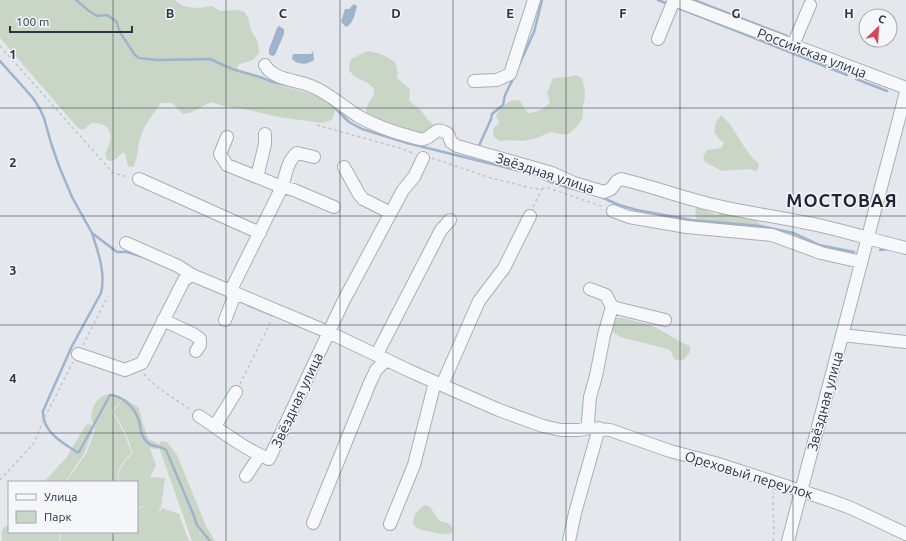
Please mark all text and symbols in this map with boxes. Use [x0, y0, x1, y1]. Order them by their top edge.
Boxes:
text: B [166, 6, 175, 20]
text: C [279, 6, 288, 20]
text: D [391, 6, 401, 20]
text: E [506, 6, 514, 20]
text: F [619, 6, 627, 20]
text: G [732, 6, 741, 20]
text: H [844, 6, 854, 20]
scale bar [10, 8, 132, 34]
north arrow [858, 8, 898, 48]
text: С [877, 12, 888, 26]
text: 100 m [16, 15, 49, 28]
street label: Российская улица [755, 25, 869, 81]
text: 1 [9, 47, 17, 61]
street label: Звёздная улица [494, 150, 596, 196]
text: 2 [9, 155, 17, 169]
district label: МОСТОВАЯ [786, 190, 898, 210]
text: 3 [9, 263, 17, 277]
street label: Звёздная улица [804, 349, 846, 453]
street label: Звёздная улица [268, 350, 326, 450]
text: 4 [9, 371, 17, 385]
street label: Ореховый переулок [683, 448, 815, 502]
legend [8, 481, 138, 533]
text: Улица [44, 490, 77, 503]
text: Парк [44, 510, 72, 523]

